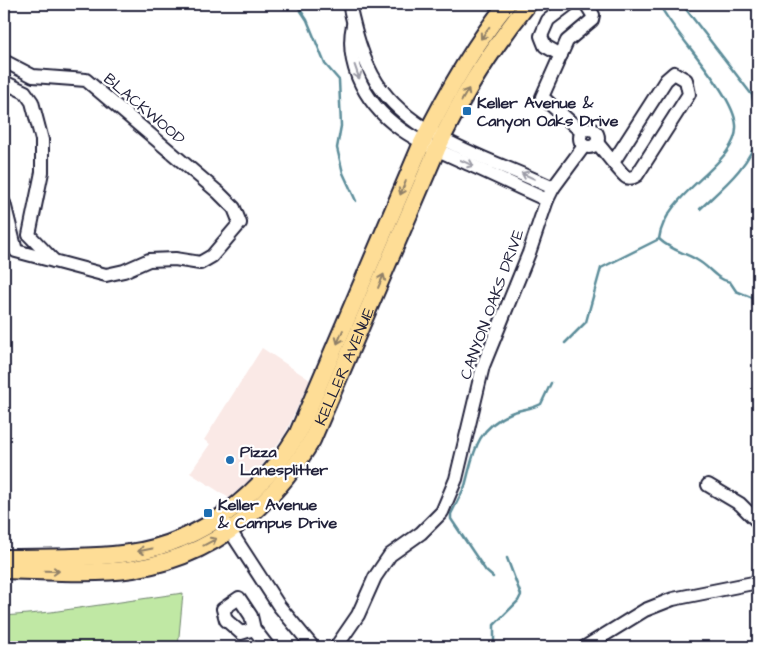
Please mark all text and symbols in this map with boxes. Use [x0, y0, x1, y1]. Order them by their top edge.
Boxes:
one-way arrow [480, 26, 490, 40]
one-way arrow [353, 64, 362, 80]
street label: BLACKWOOD [99, 68, 190, 150]
one-way arrow [460, 87, 470, 102]
place label: Keller Avenue & Canyon Oaks Drive [477, 92, 619, 133]
marker: Keller Avenue & Canyon Oaks Drive [461, 105, 473, 117]
one-way arrow [459, 159, 474, 168]
one-way arrow [521, 171, 536, 180]
one-way arrow [398, 180, 408, 195]
street label: CANYON OAKS DRIVE [455, 226, 530, 383]
one-way arrow [376, 274, 386, 289]
street label: KELLER AVENUE [310, 303, 380, 429]
one-way arrow [334, 329, 344, 344]
place label: Pizza Lanesplitter [240, 441, 328, 481]
marker: Pizza Lanesplitter [224, 454, 236, 466]
place label: Keller Avenue & Campus Drive [217, 494, 337, 534]
marker: Keller Avenue & Campus Drive [202, 507, 214, 519]
one-way arrow [202, 537, 217, 546]
one-way arrow [137, 545, 153, 555]
one-way arrow [44, 566, 60, 575]

